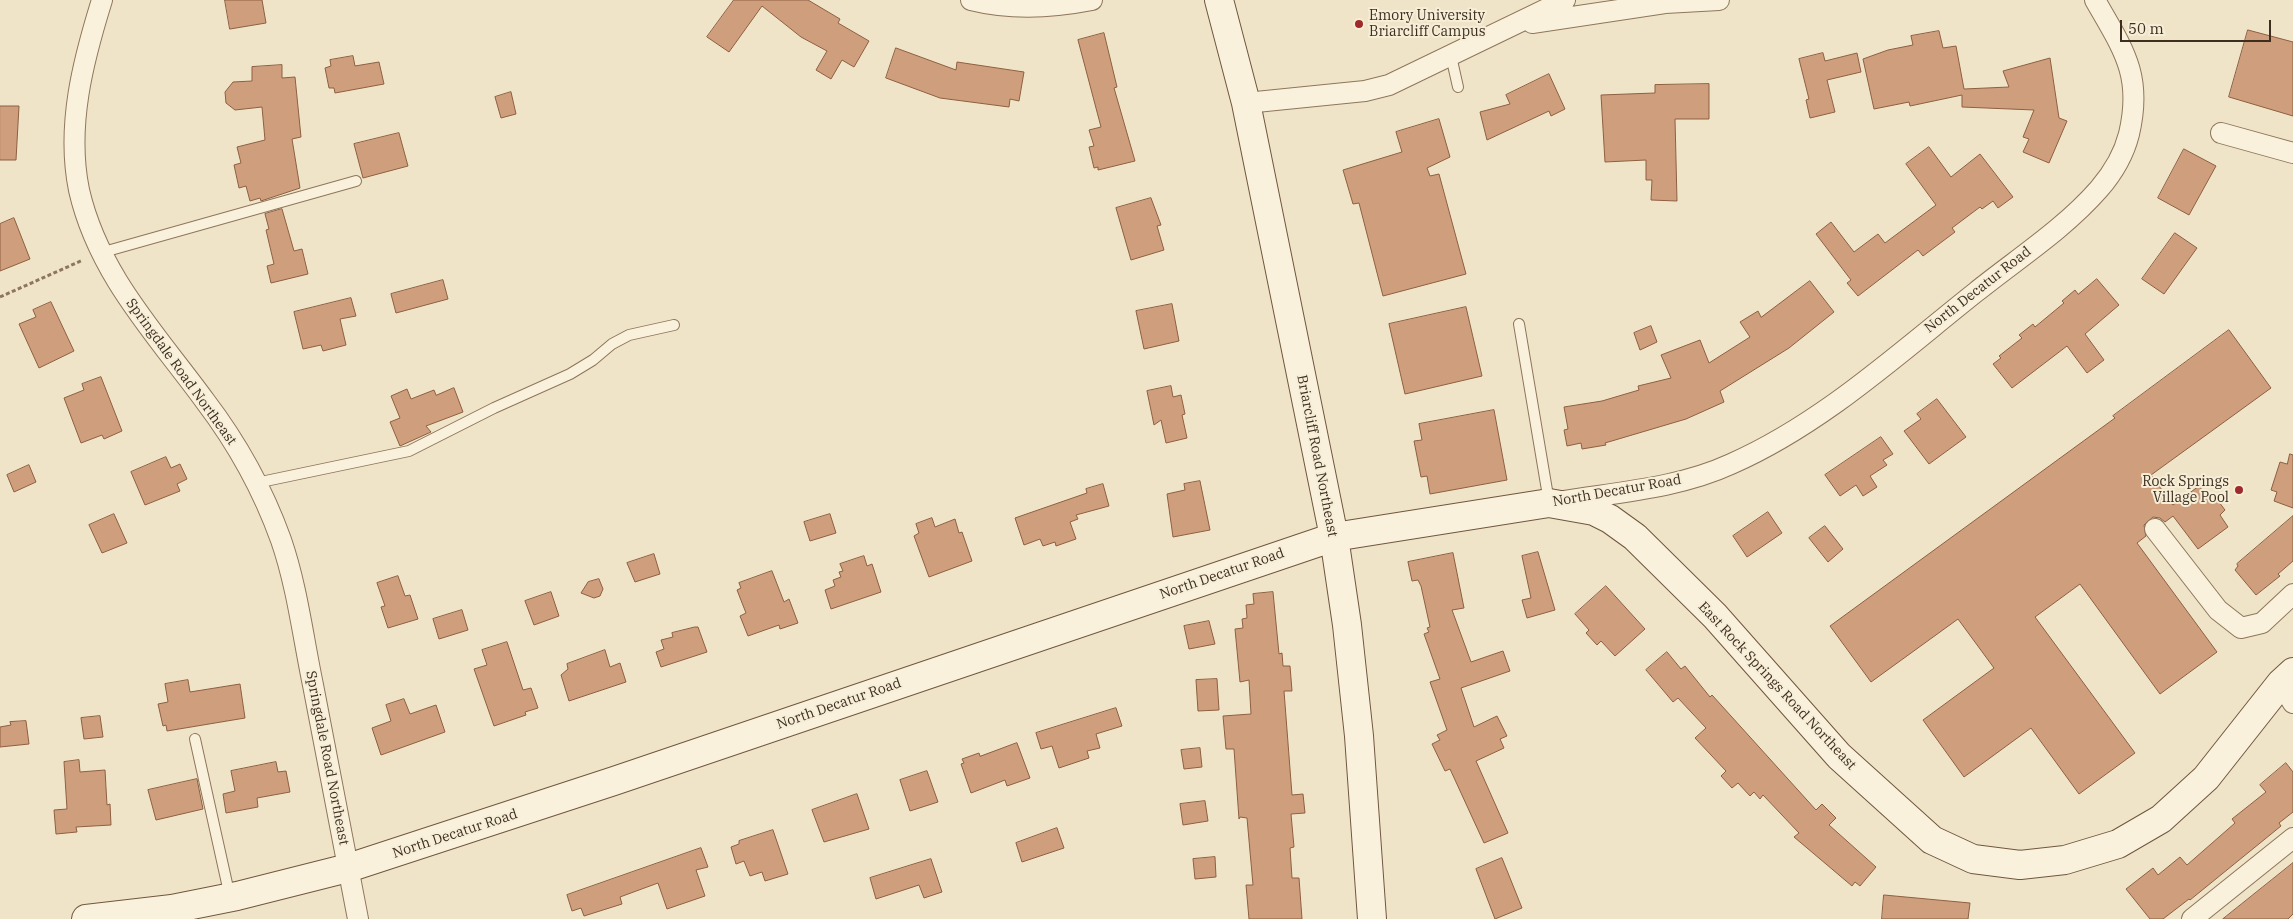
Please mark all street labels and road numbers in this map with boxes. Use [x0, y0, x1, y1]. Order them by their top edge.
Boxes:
street label: North Decatur Road [1921, 243, 2035, 337]
street label: Springdale Road Northeast [122, 295, 240, 449]
street label: Briarcliff Road Northeast [1293, 373, 1341, 539]
street label: North Decatur Road [1551, 471, 1683, 511]
street label: North Decatur Road [1158, 545, 1286, 603]
street label: East Rock Springs Road Northeast [1695, 598, 1859, 774]
street label: Springdale Road Northeast [302, 669, 352, 847]
street label: North Decatur Road [775, 675, 903, 733]
street label: North Decatur Road [390, 806, 520, 862]

